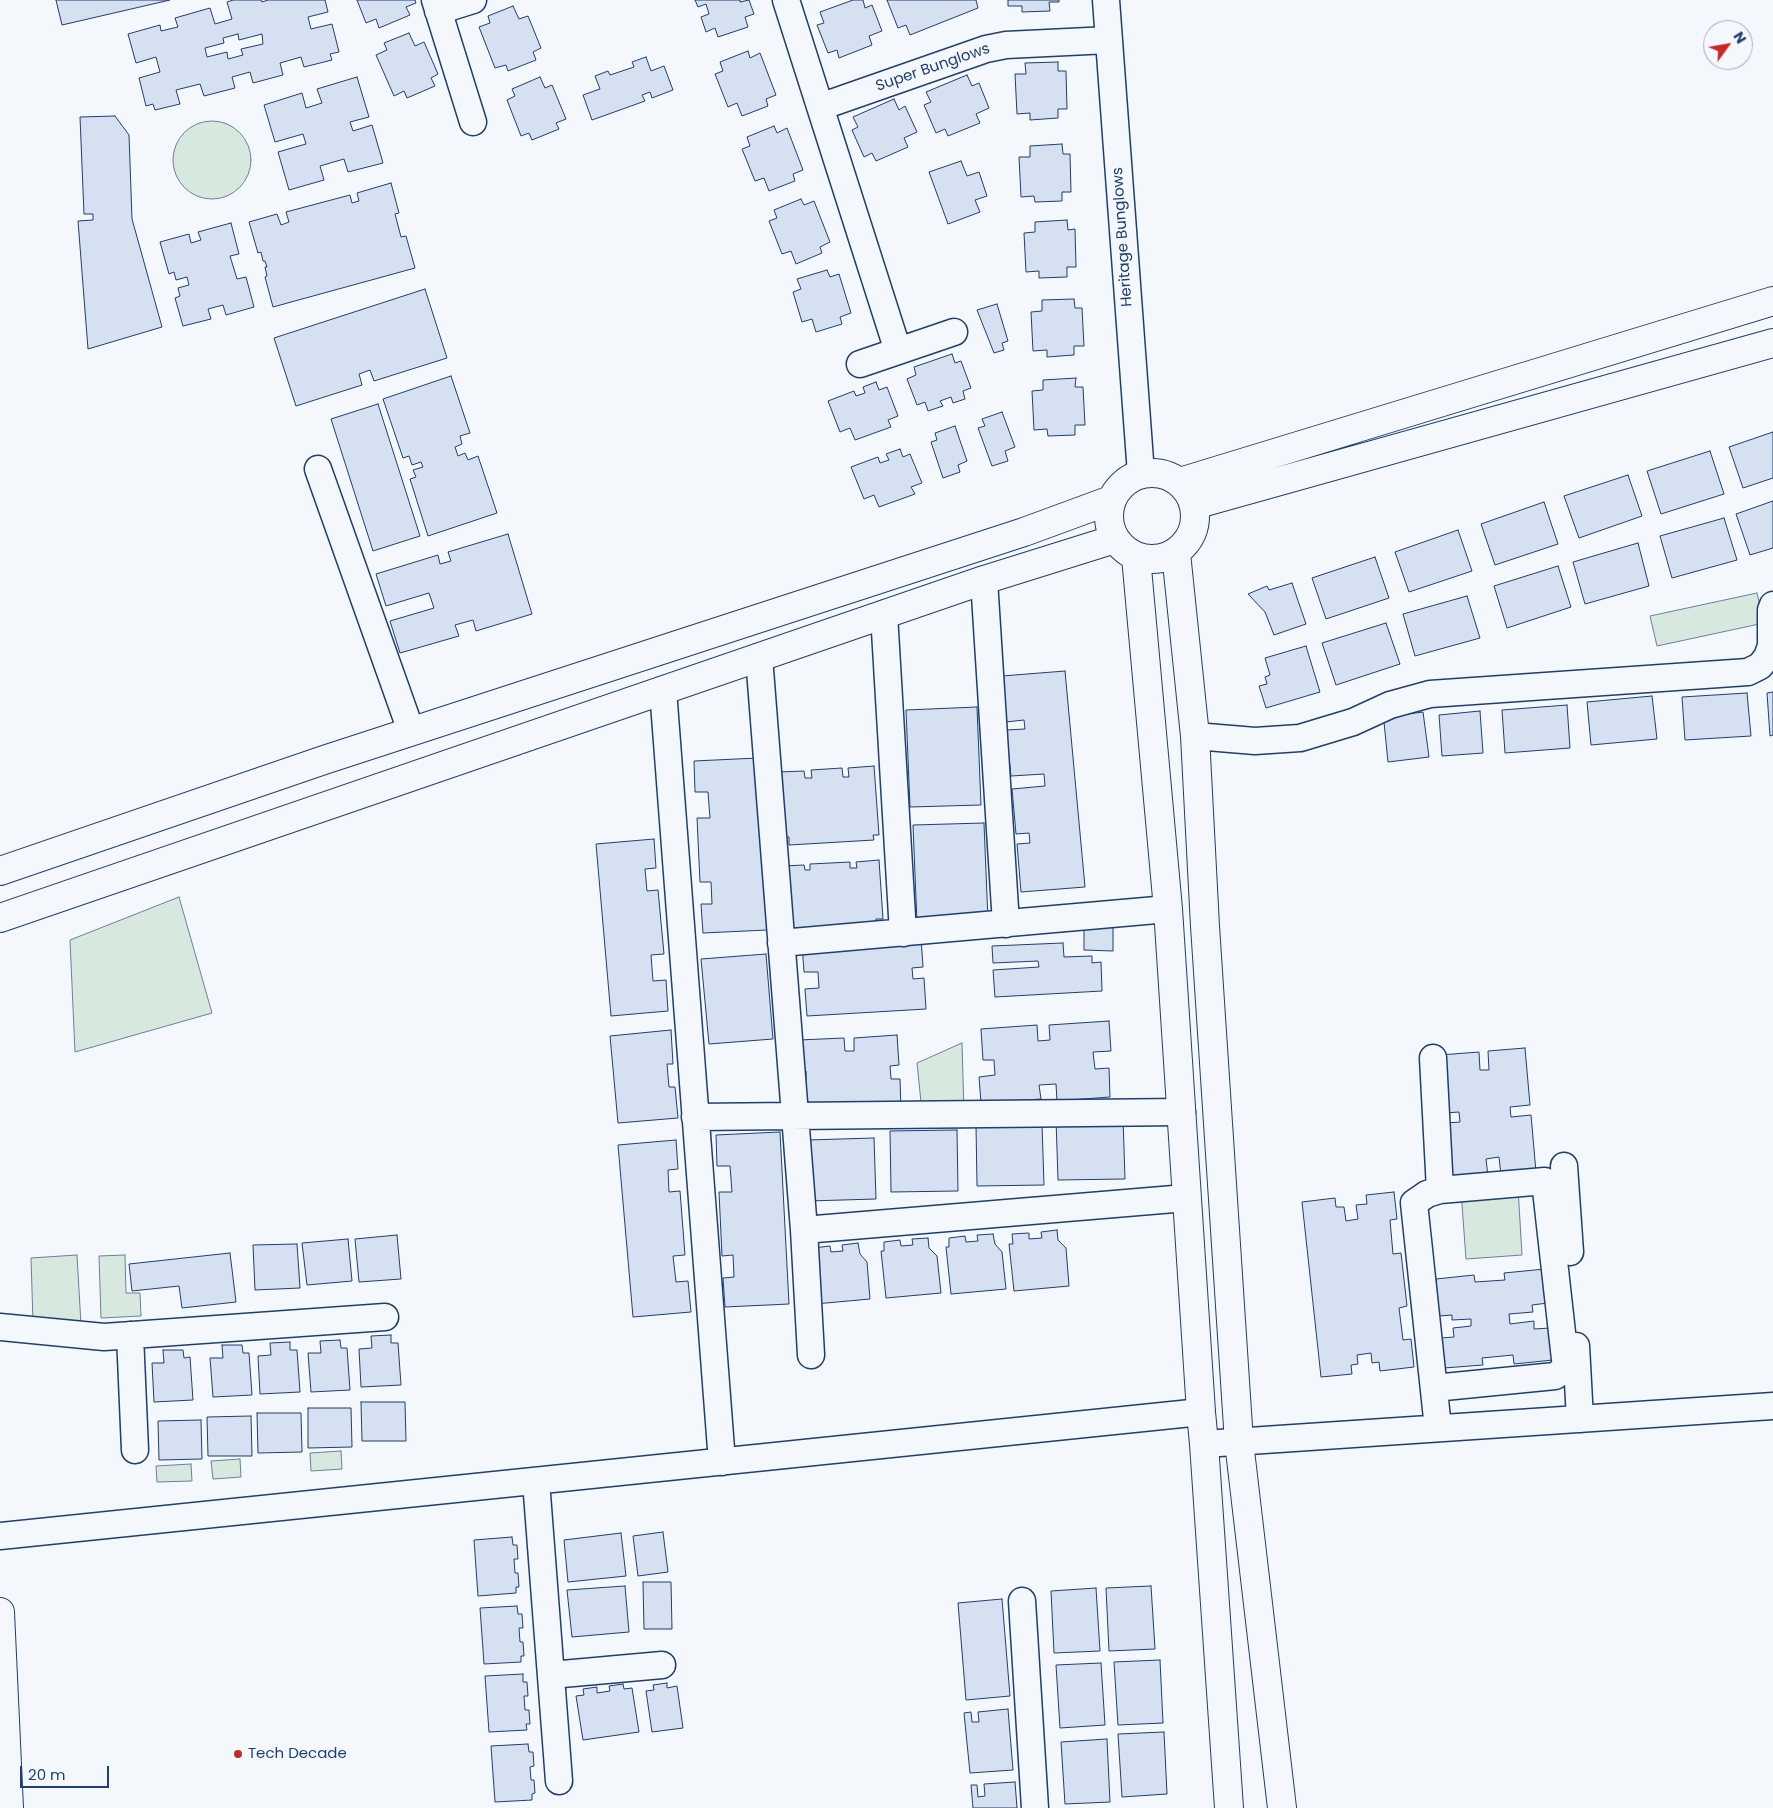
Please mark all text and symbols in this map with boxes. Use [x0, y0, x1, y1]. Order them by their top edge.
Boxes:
north arrow [1703, 20, 1753, 70]
text: N [1729, 28, 1751, 47]
street label: Super Bunglows [874, 40, 992, 96]
street label: Heritage Bunglows [1109, 167, 1137, 307]
place label: Tech Decade [248, 1745, 347, 1763]
marker: Tech Decade [232, 1748, 244, 1760]
scale bar [22, 1756, 111, 1788]
text: 20 m [28, 1764, 66, 1785]

